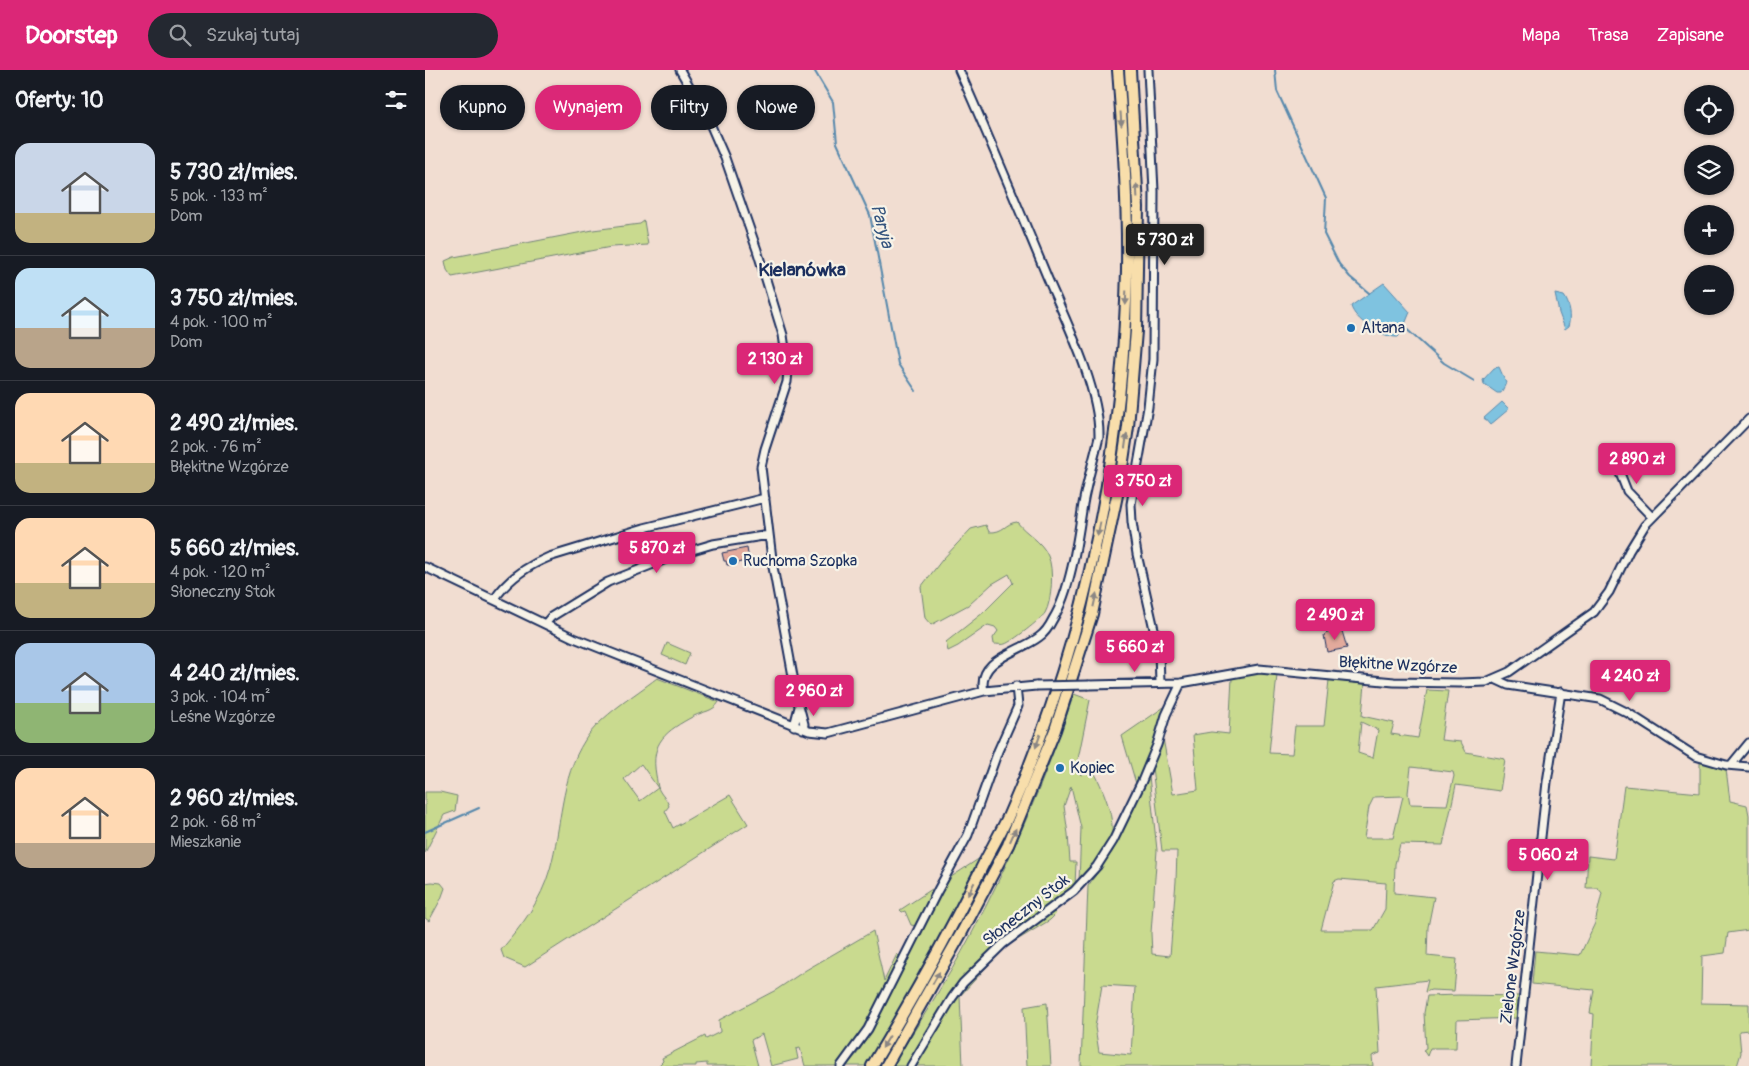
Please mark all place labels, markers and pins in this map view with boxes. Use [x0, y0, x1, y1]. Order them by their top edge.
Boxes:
pin: 5 730 zł [1113, 224, 1217, 266]
place label: Altana [1361, 318, 1405, 338]
marker: Altana [1345, 322, 1357, 334]
pin: 2 130 zł [723, 342, 827, 385]
pin: 2 890 zł [1585, 442, 1689, 485]
pin: 3 750 zł [1091, 464, 1195, 507]
pin: 5 870 zł [605, 532, 709, 574]
place label: Ruchoma Szopka [743, 551, 857, 571]
marker: Ruchoma Szopka [727, 555, 739, 567]
pin: 2 490 zł [1283, 598, 1387, 641]
pin: 5 660 zł [1083, 630, 1187, 673]
pin: 4 240 zł [1578, 660, 1682, 702]
pin: 2 960 zł [762, 674, 866, 717]
place label: Kopiec [1070, 758, 1115, 778]
marker: Kopiec [1054, 762, 1066, 774]
pin: 5 060 zł [1496, 838, 1600, 881]

